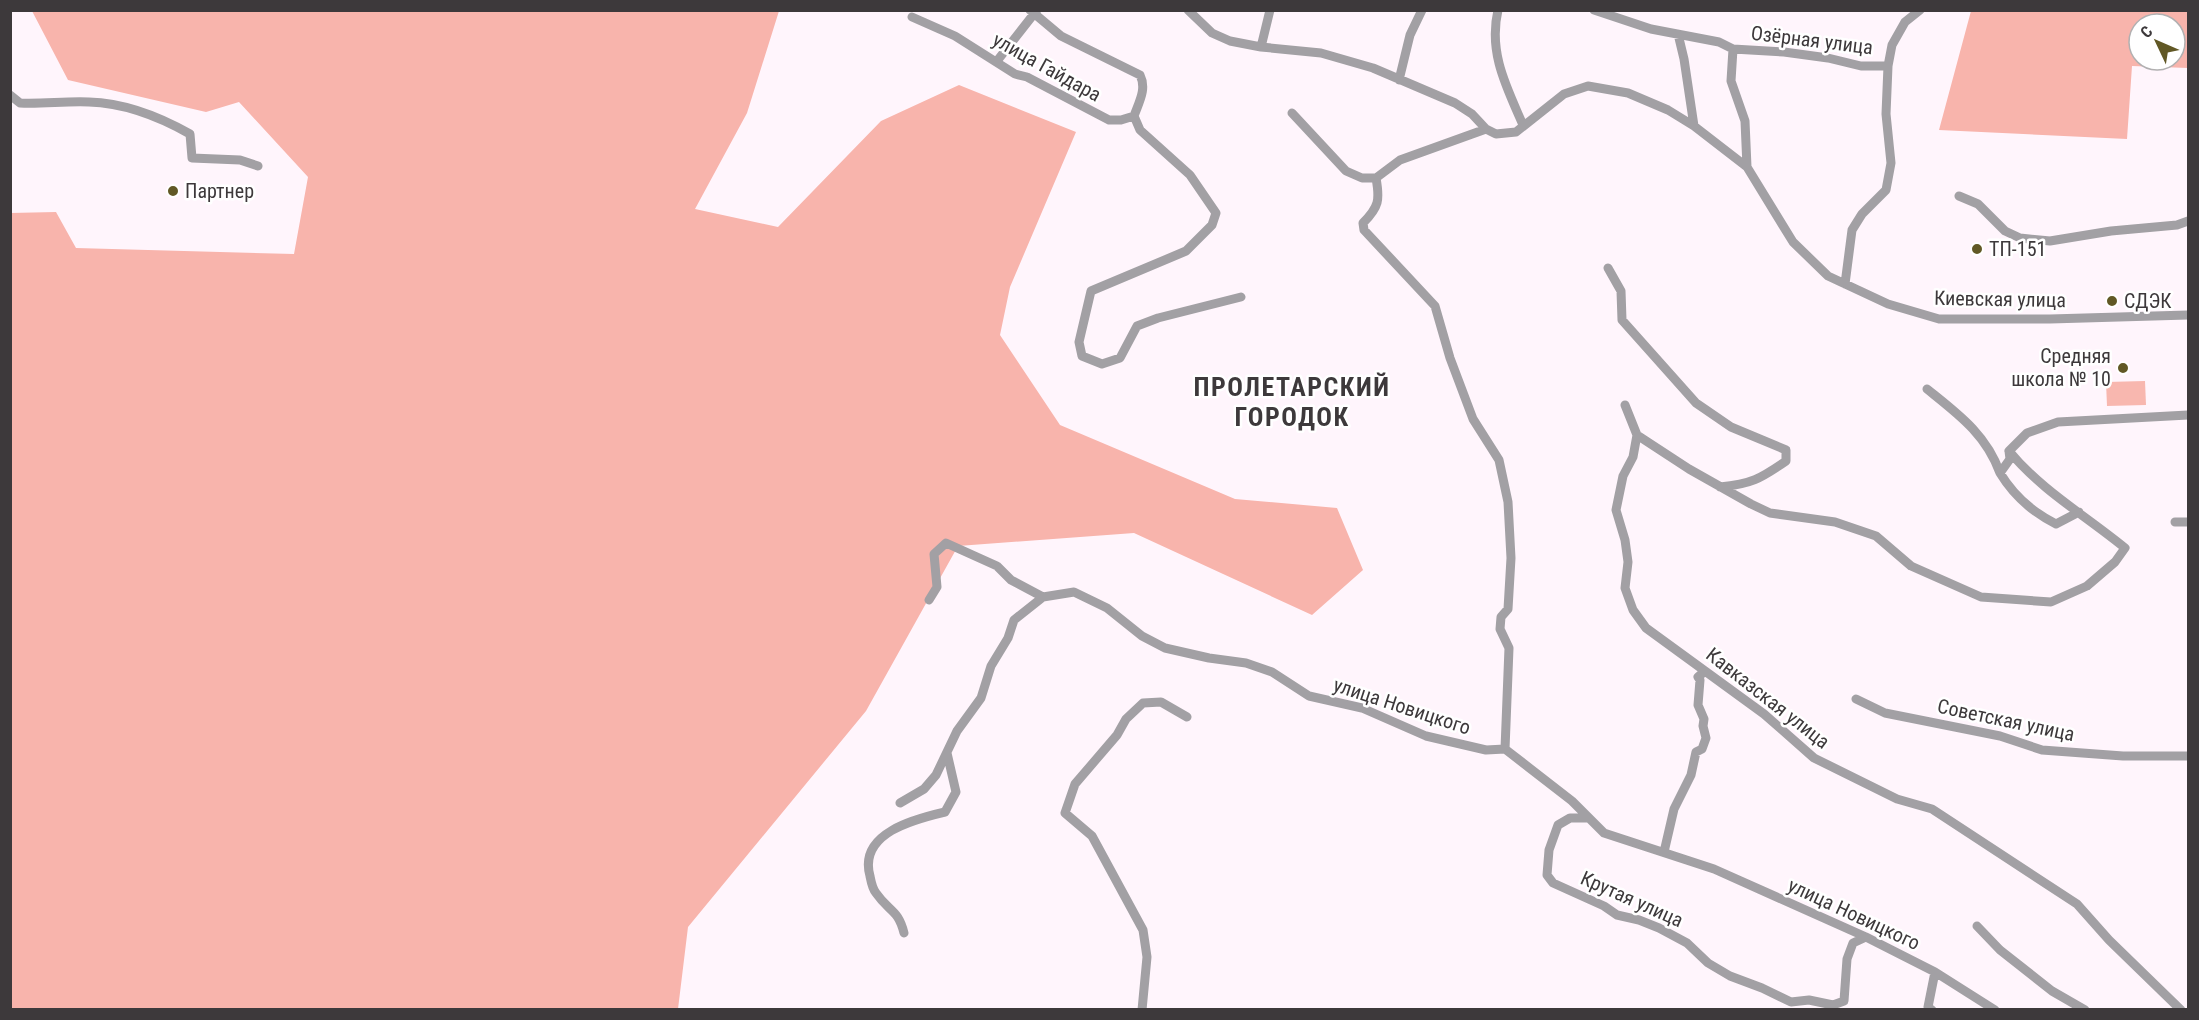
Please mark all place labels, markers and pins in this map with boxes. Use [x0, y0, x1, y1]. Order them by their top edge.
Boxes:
place label: Партнер [185, 179, 254, 203]
marker: Партнер [166, 184, 180, 198]
place label: ТП-151 [1989, 237, 2046, 261]
marker: ТП-151 [1970, 242, 1984, 256]
place label: СДЭК [2124, 289, 2172, 313]
marker: СДЭК [2105, 294, 2119, 308]
place label: Средняя школа № 10 [2011, 344, 2111, 391]
marker: Средняя школа № 10 [2116, 361, 2130, 375]

